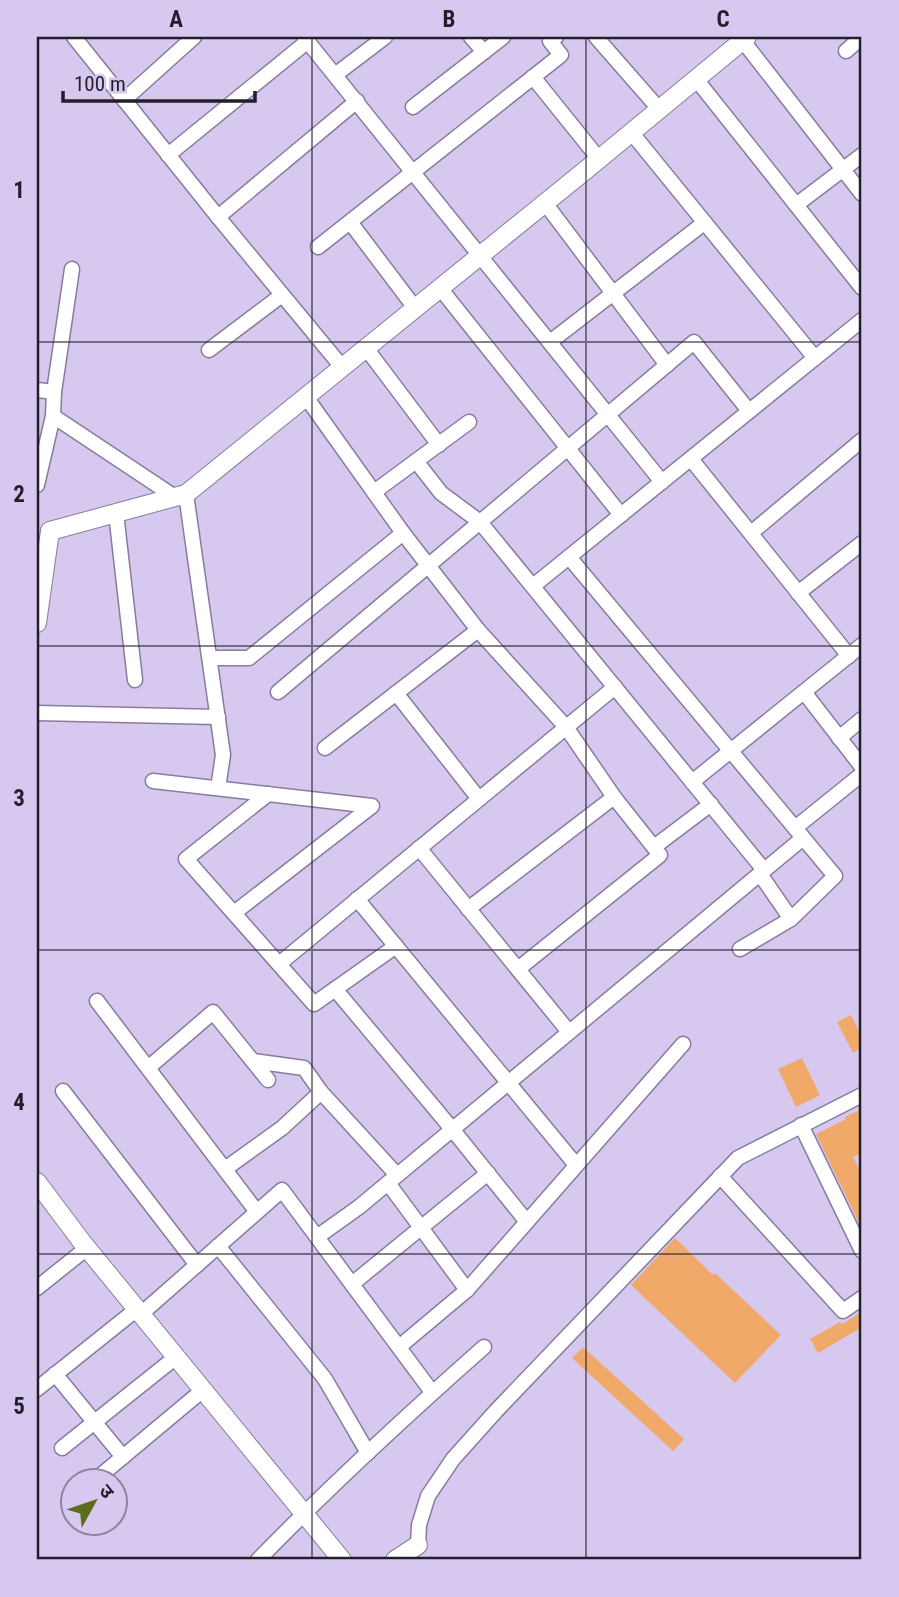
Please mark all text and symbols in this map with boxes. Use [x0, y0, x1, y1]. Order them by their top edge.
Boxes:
text: A [169, 6, 183, 33]
text: B [443, 6, 455, 33]
text: C [716, 6, 730, 33]
scale bar [63, 60, 256, 104]
text: 100 m [74, 72, 126, 96]
text: 1 [13, 177, 25, 204]
text: 2 [13, 481, 25, 508]
text: 3 [13, 785, 25, 812]
text: 4 [13, 1089, 25, 1116]
text: 5 [13, 1393, 25, 1420]
north arrow [60, 1468, 130, 1538]
text: उ [94, 1480, 120, 1504]

